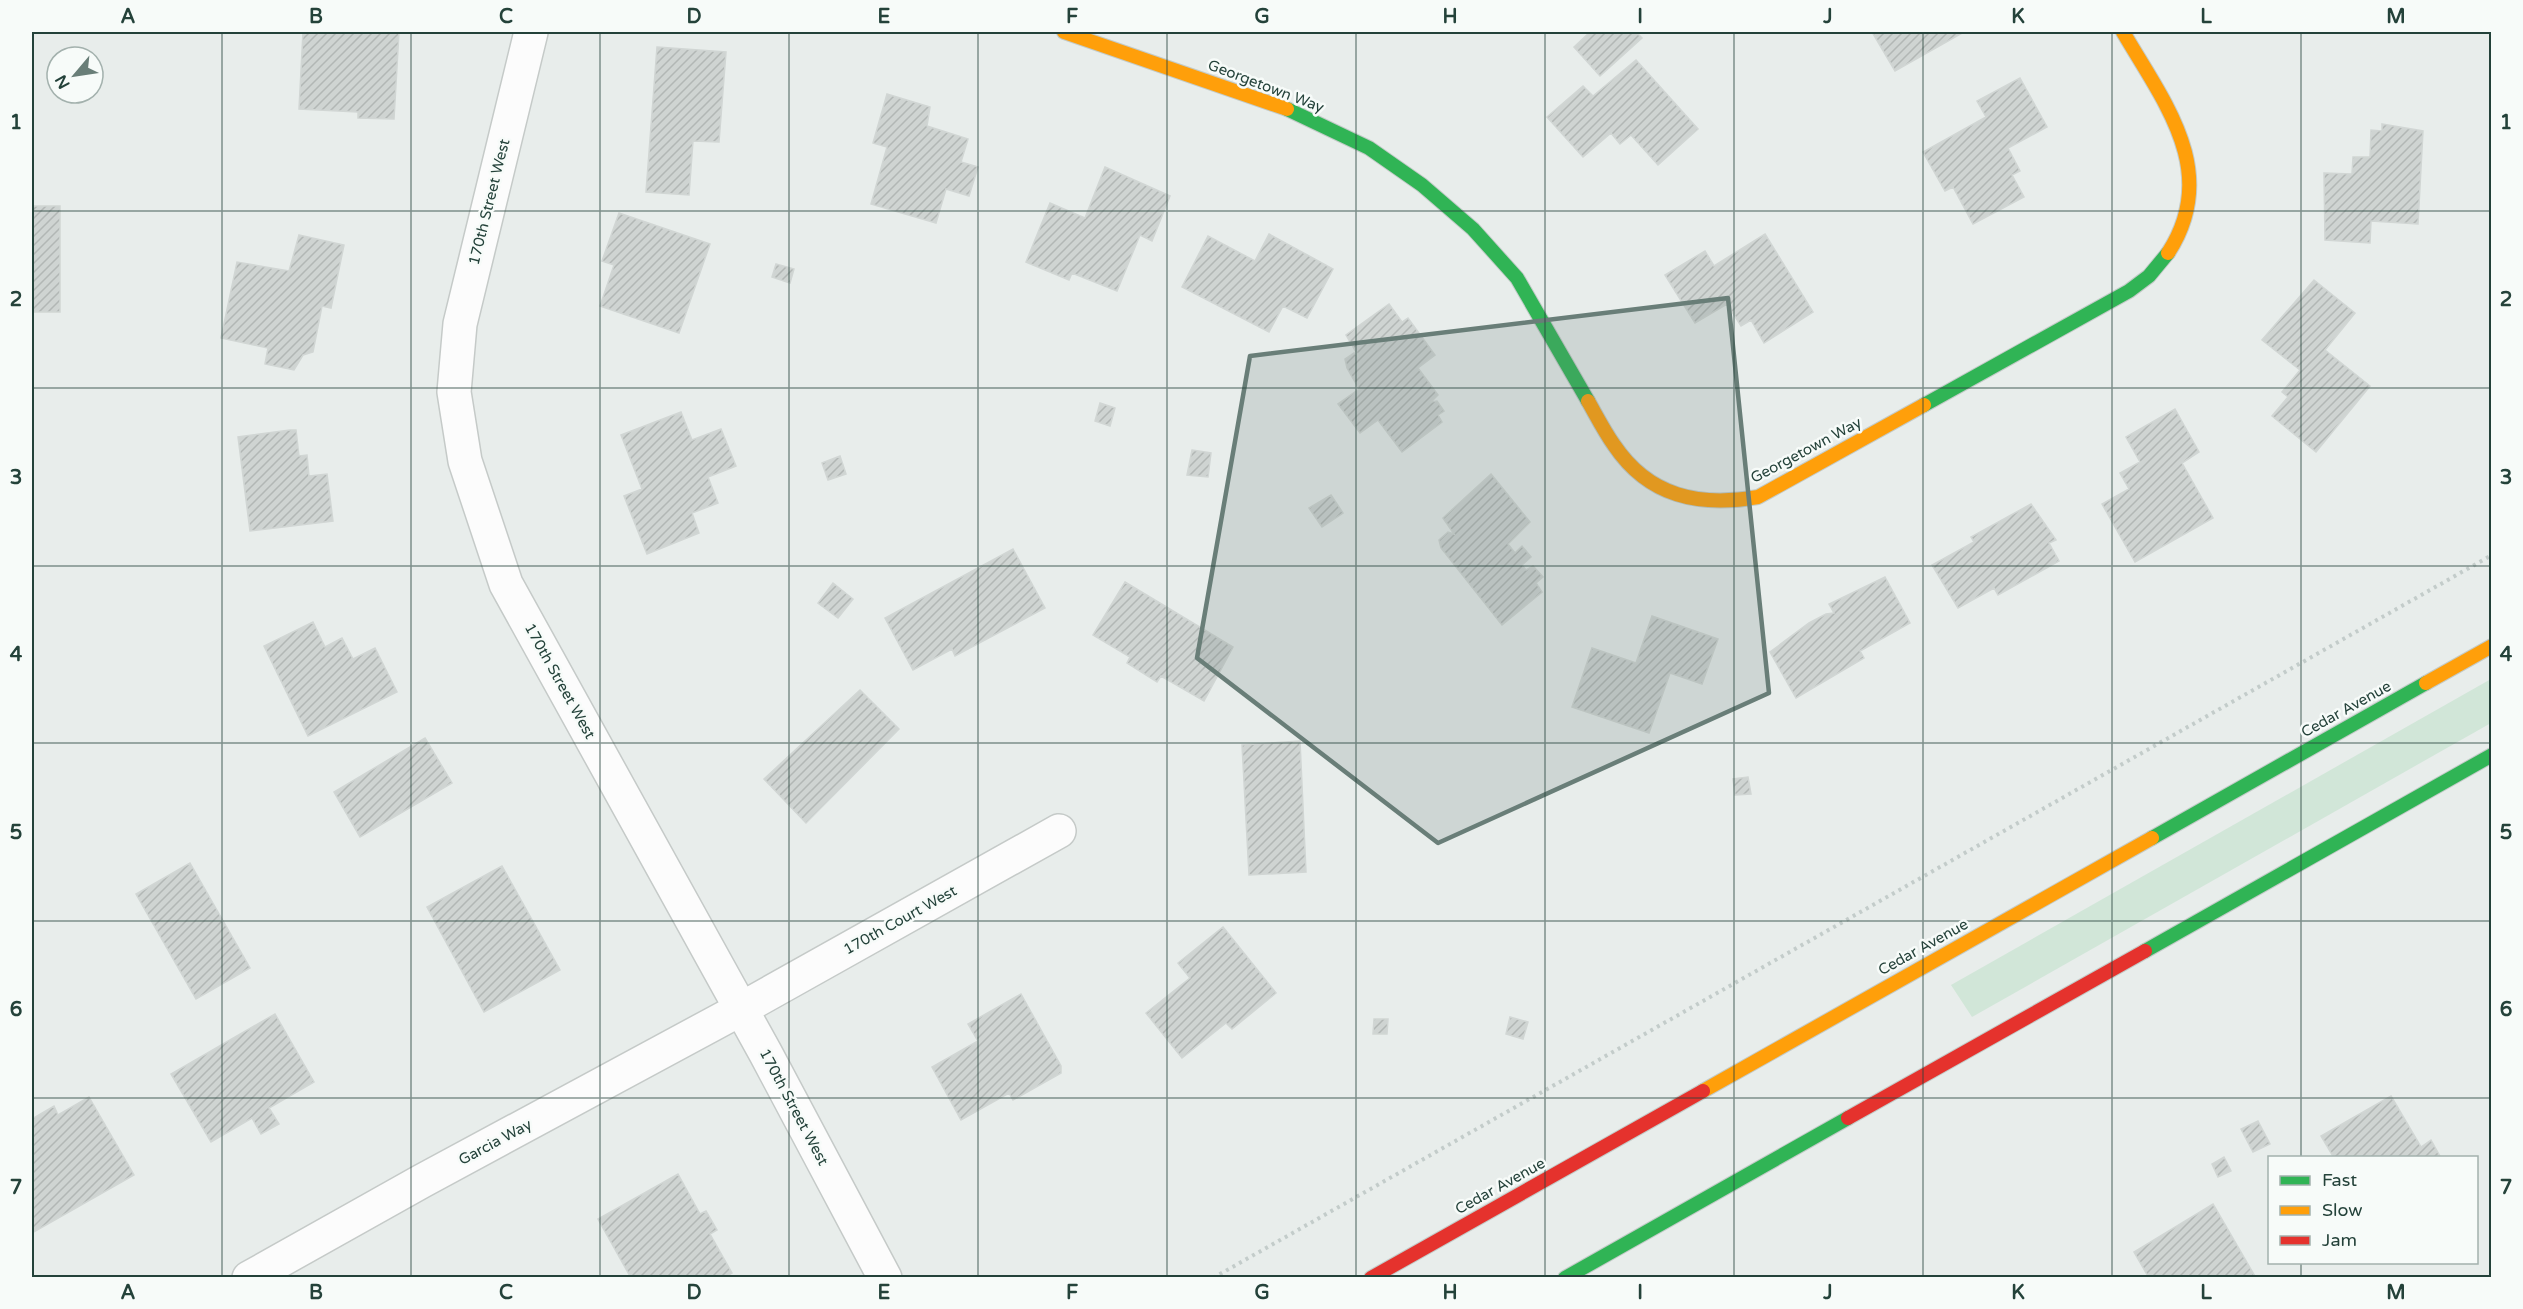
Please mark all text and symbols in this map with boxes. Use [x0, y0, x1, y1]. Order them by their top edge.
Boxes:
text: A [121, 5, 136, 29]
text: B [309, 5, 323, 29]
text: C [499, 5, 513, 29]
text: D [686, 5, 702, 29]
text: E [878, 5, 891, 29]
text: F [1066, 5, 1078, 29]
text: G [1254, 5, 1270, 29]
text: H [1442, 5, 1458, 29]
text: I [1637, 5, 1643, 29]
text: J [1822, 5, 1833, 29]
text: K [2011, 5, 2025, 29]
text: L [2200, 5, 2212, 29]
text: M [2386, 5, 2406, 29]
north arrow [45, 45, 105, 105]
street label: Georgetown Way [1205, 56, 1327, 116]
text: N [51, 71, 75, 92]
text: 1 [10, 111, 22, 135]
text: 1 [2500, 111, 2512, 135]
street label: 170th Street West [465, 137, 513, 267]
text: 2 [10, 288, 22, 312]
text: 2 [2500, 288, 2512, 312]
street label: Georgetown Way [1748, 413, 1864, 487]
text: 3 [10, 466, 22, 490]
text: 3 [2500, 466, 2512, 490]
street label: 170th Street West [521, 620, 599, 742]
text: 4 [10, 643, 23, 667]
text: 4 [2500, 643, 2513, 667]
street label: Cedar Avenue [2298, 677, 2394, 741]
text: 5 [10, 821, 22, 845]
text: 5 [2500, 821, 2512, 845]
street label: 170th Court West [840, 881, 960, 959]
street label: Cedar Avenue [1875, 915, 1971, 979]
text: 6 [10, 998, 22, 1022]
text: 6 [2500, 998, 2512, 1022]
street label: 170th Street West [756, 1046, 833, 1169]
street label: Garcia Way [455, 1115, 535, 1169]
street label: Cedar Avenue [1452, 1154, 1548, 1218]
legend [2268, 1156, 2478, 1264]
text: Fast [2322, 1169, 2357, 1191]
text: 7 [10, 1176, 22, 1200]
text: 7 [2500, 1176, 2512, 1200]
text: Slow [2322, 1199, 2363, 1221]
text: Jam [2322, 1229, 2357, 1251]
text: A [121, 1281, 136, 1305]
text: B [309, 1281, 323, 1305]
text: C [499, 1281, 513, 1305]
text: D [686, 1281, 702, 1305]
text: E [878, 1281, 891, 1305]
text: F [1066, 1281, 1078, 1305]
text: G [1254, 1281, 1270, 1305]
text: H [1442, 1281, 1458, 1305]
text: I [1637, 1281, 1643, 1305]
text: J [1822, 1281, 1833, 1305]
text: K [2011, 1281, 2025, 1305]
text: L [2200, 1281, 2212, 1305]
text: M [2386, 1281, 2406, 1305]

